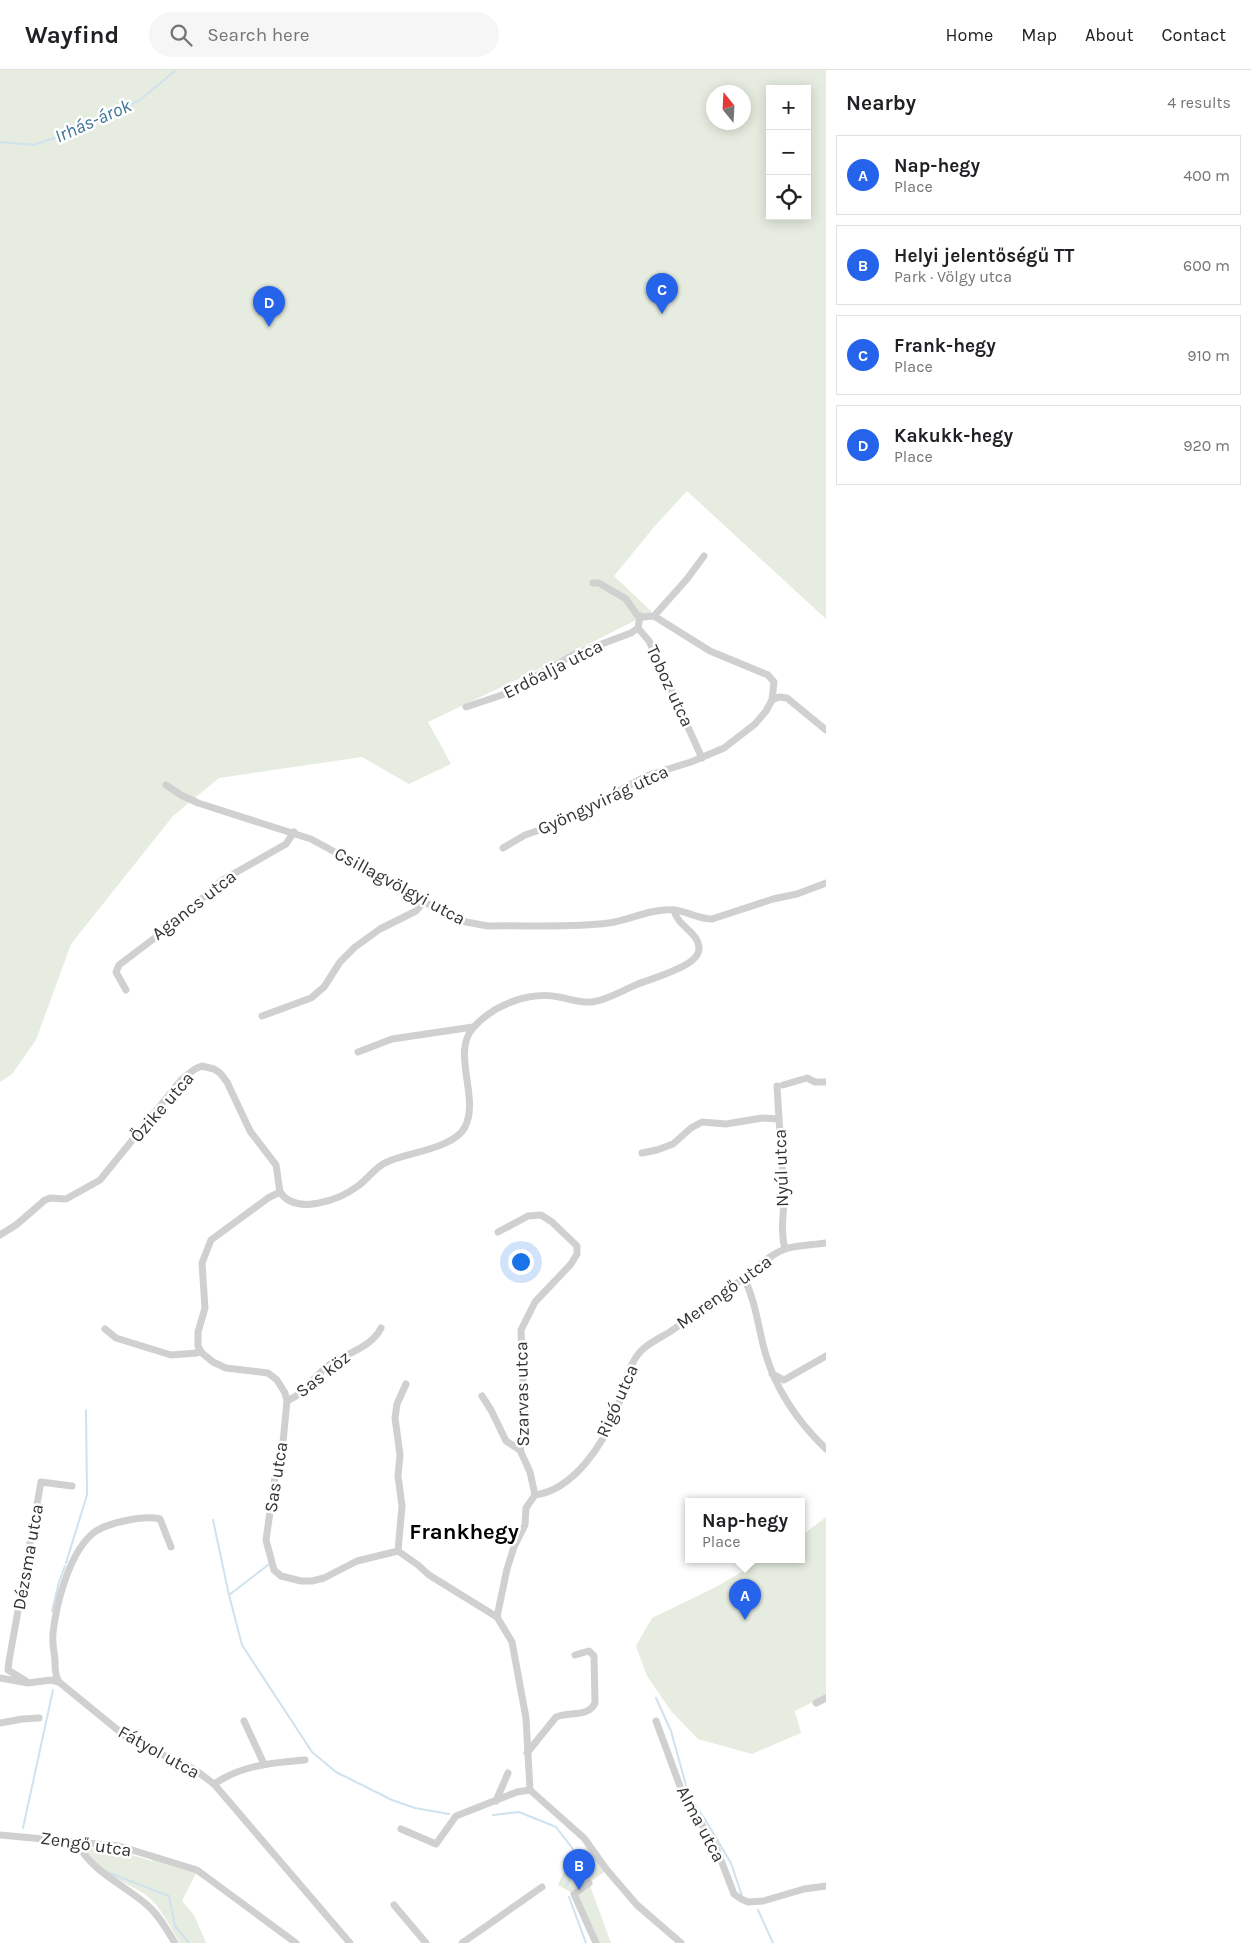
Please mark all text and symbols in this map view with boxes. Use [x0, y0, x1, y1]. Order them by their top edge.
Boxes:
search box [149, 12, 499, 57]
text: Wayfind [25, 21, 119, 49]
icon: search [167, 21, 195, 49]
text: Search here [207, 24, 309, 46]
text: Home [945, 24, 993, 46]
text: Map [1021, 24, 1057, 46]
text: About [1085, 24, 1134, 46]
text: Contact [1162, 24, 1226, 46]
north arrow [706, 85, 751, 130]
map controls [766, 85, 811, 220]
button: + [766, 85, 811, 130]
text: Nearby [846, 91, 916, 115]
text: 4 results [1167, 93, 1231, 112]
water label: Irhás-árok [51, 94, 135, 148]
button: − [766, 130, 811, 175]
text: Nap-hegy [894, 155, 980, 177]
text: A [858, 166, 868, 185]
text: 400 m [1183, 166, 1230, 185]
button: locate [766, 175, 811, 220]
text: Place [894, 177, 933, 196]
text: Helyi jelentőségű TT [894, 245, 1074, 267]
text: B [858, 256, 868, 275]
text: 600 m [1183, 256, 1230, 275]
text: Park · Völgy utca [894, 267, 1012, 286]
pin: C [646, 273, 678, 314]
pin: D [253, 286, 285, 327]
text: Frank-hegy [894, 335, 996, 357]
text: C [858, 346, 868, 365]
text: 910 m [1187, 346, 1230, 365]
text: Place [894, 357, 933, 376]
text: Kakukk-hegy [894, 425, 1013, 447]
text: D [858, 436, 868, 455]
text: 920 m [1183, 436, 1230, 455]
text: Place [894, 447, 933, 466]
street label: Erdőalja utca [500, 635, 606, 703]
street label: Toboz utca [642, 642, 698, 730]
street label: Gyöngyvirág utca [534, 760, 672, 840]
street label: Csillagvölgyi utca [331, 842, 469, 930]
street label: Agancs utca [147, 865, 241, 945]
street label: Őzike utca [125, 1067, 199, 1147]
street label: Nyúl utca [769, 1129, 793, 1207]
your location [508, 1249, 534, 1275]
street label: Merengő utca [672, 1250, 776, 1334]
street label: Szarvas utca [510, 1341, 534, 1447]
street label: Sas köz [291, 1346, 355, 1402]
street label: Rigó utca [591, 1361, 643, 1441]
street label: Sas utca [260, 1440, 292, 1514]
popup [685, 1498, 805, 1563]
street label: Dézsma utca [8, 1502, 48, 1612]
text: Nap-hegy [702, 1510, 788, 1532]
district label: Frankhegy [409, 1519, 519, 1545]
text: Place [702, 1532, 741, 1551]
pin: A [729, 1579, 761, 1620]
street label: Fátyol utca [114, 1721, 204, 1783]
street label: Alma utca [672, 1782, 730, 1866]
street label: Zengő utca [39, 1827, 133, 1861]
pin: B [563, 1849, 595, 1890]

